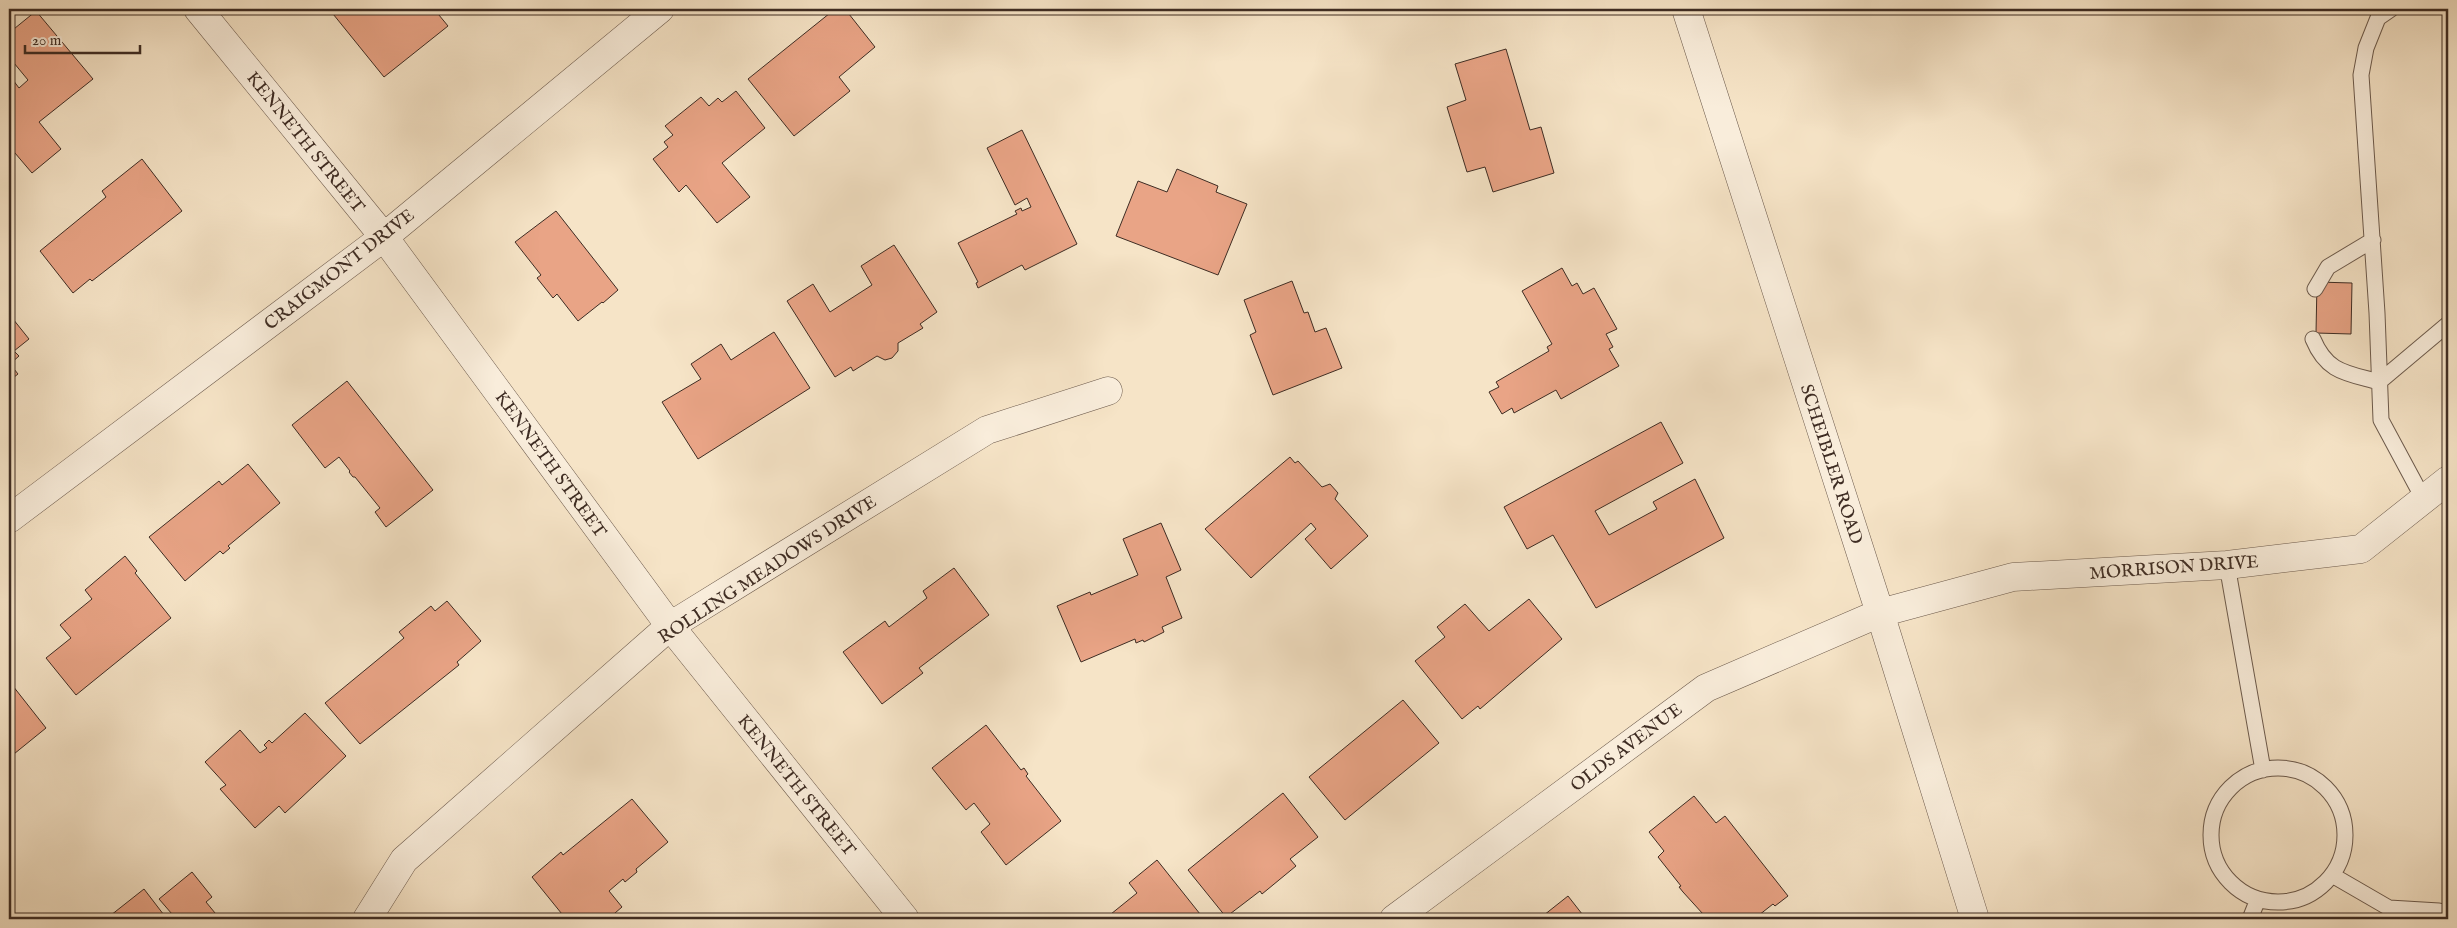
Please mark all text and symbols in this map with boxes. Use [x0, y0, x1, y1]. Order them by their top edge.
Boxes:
scale bar [25, 22, 140, 54]
text: 20 m [32, 31, 62, 50]
street label: KENNETH STREET [241, 67, 369, 218]
street label: CRAIGMONT DRIVE [260, 204, 420, 336]
street label: SCHEIBLER ROAD [1794, 382, 1867, 547]
street label: KENNETH STREET [489, 387, 611, 543]
street label: ROLLING MEADOWS DRIVE [654, 491, 881, 650]
street label: MORRISON DRIVE [2089, 551, 2259, 586]
street label: OLDS AVENUE [1566, 699, 1687, 798]
street label: KENNETH STREET [732, 710, 860, 861]

